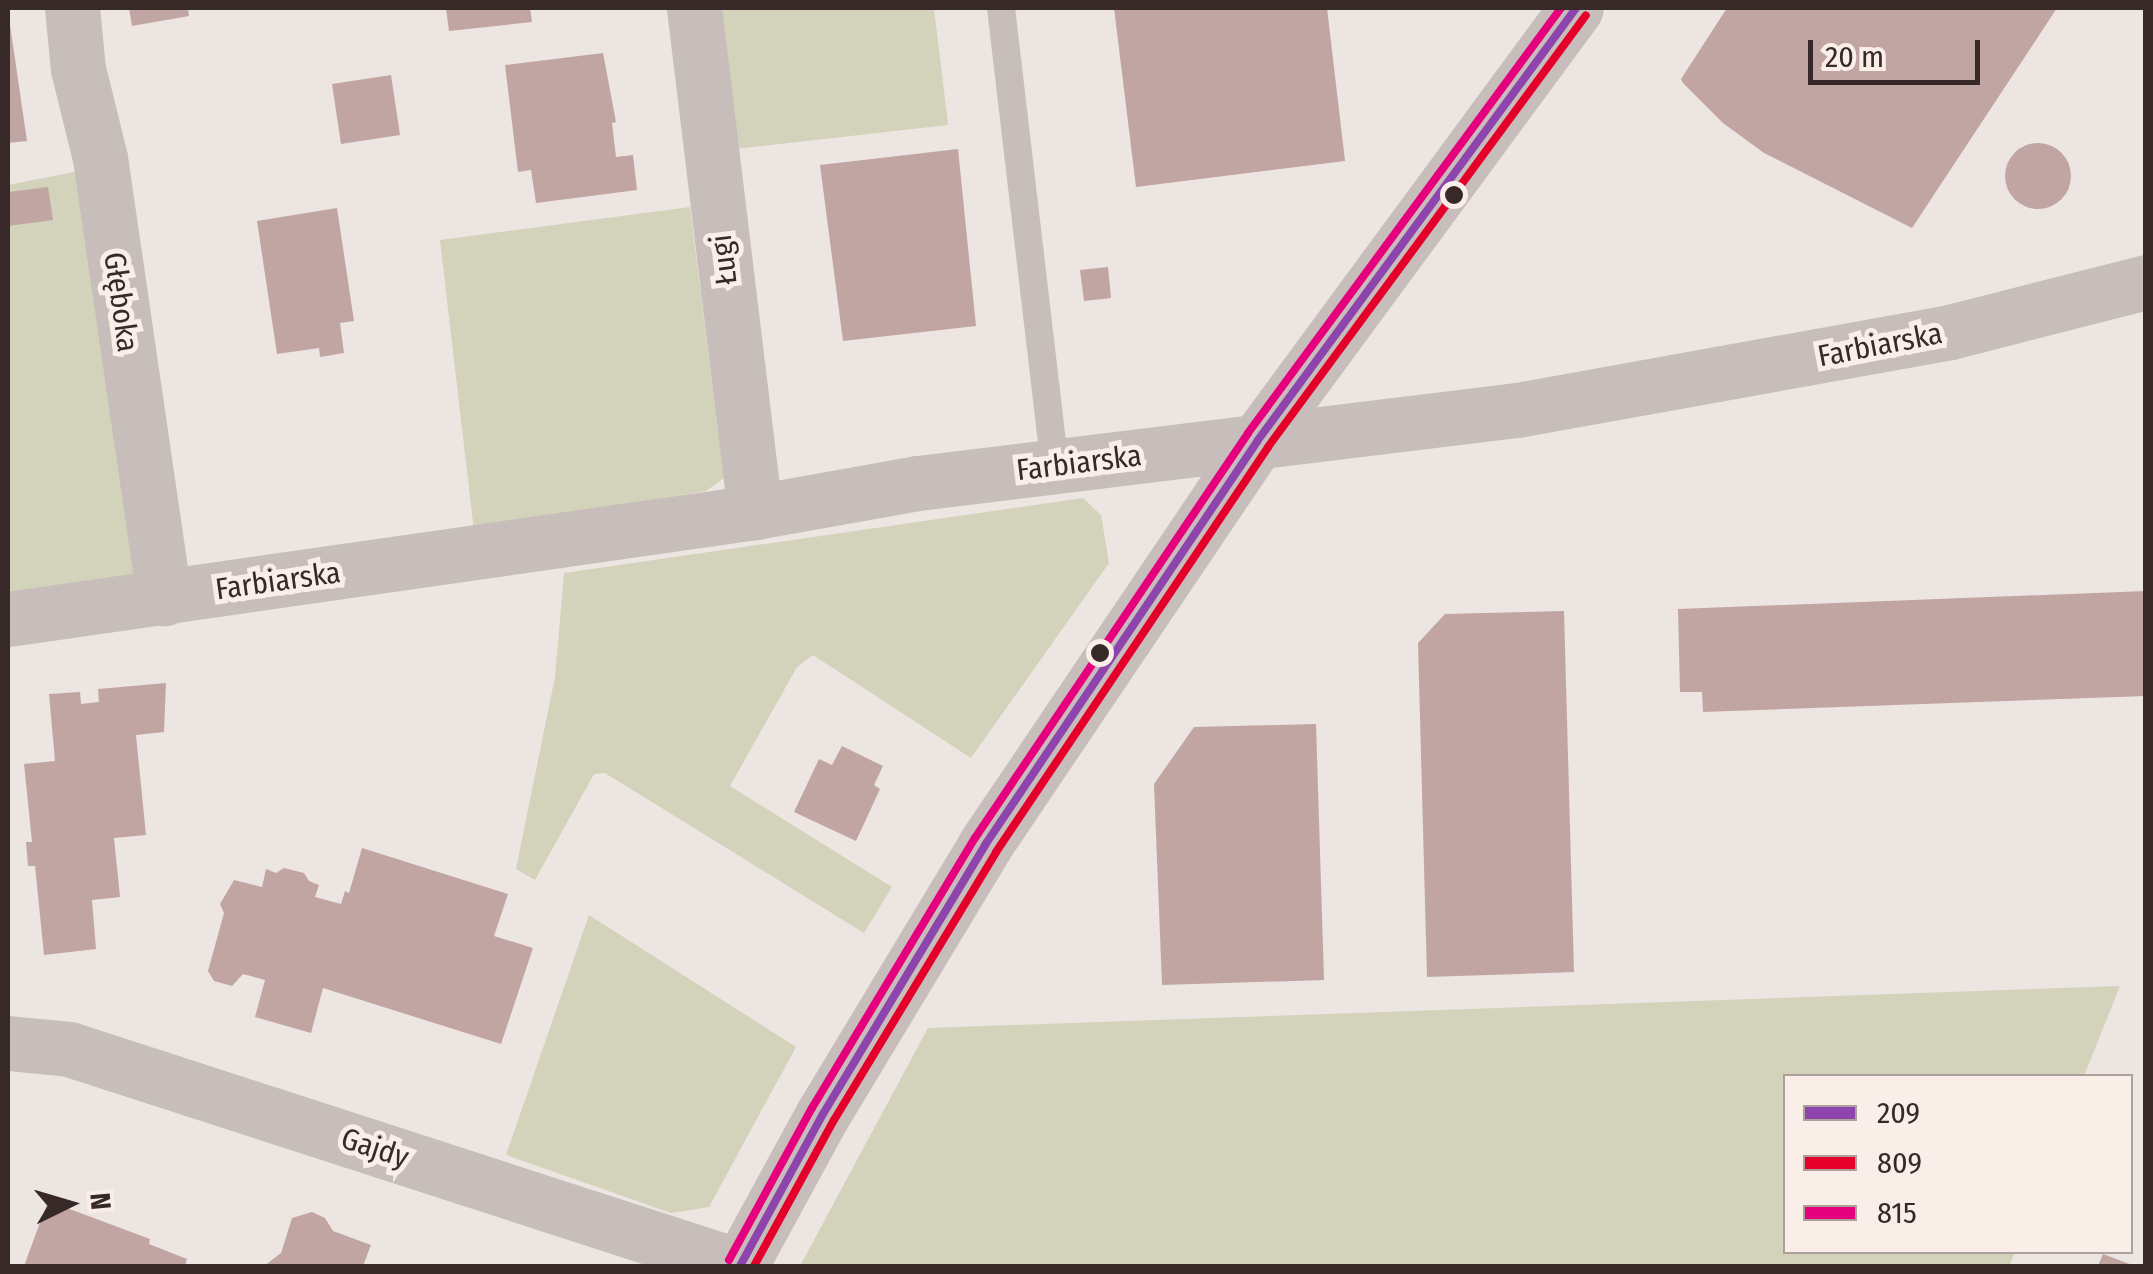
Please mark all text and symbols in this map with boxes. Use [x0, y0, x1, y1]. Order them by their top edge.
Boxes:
scale bar [1813, 20, 1986, 82]
text: 20 m [1825, 39, 1884, 75]
unlabelled marker [1444, 185, 1464, 205]
street label: Ługi [703, 233, 745, 287]
street label: Głęboka [96, 250, 146, 354]
street label: Farbiarska [1815, 315, 1945, 375]
street label: Farbiarska [1014, 437, 1144, 489]
street label: Farbiarska [213, 554, 343, 608]
unlabelled marker [1090, 643, 1110, 663]
legend [1783, 1074, 2133, 1254]
text: 209 [1877, 1095, 1920, 1131]
street label: Gajdy [337, 1120, 413, 1176]
text: 809 [1877, 1145, 1922, 1181]
north arrow [20, 1154, 120, 1254]
text: N [83, 1192, 118, 1211]
text: 815 [1877, 1195, 1917, 1231]

